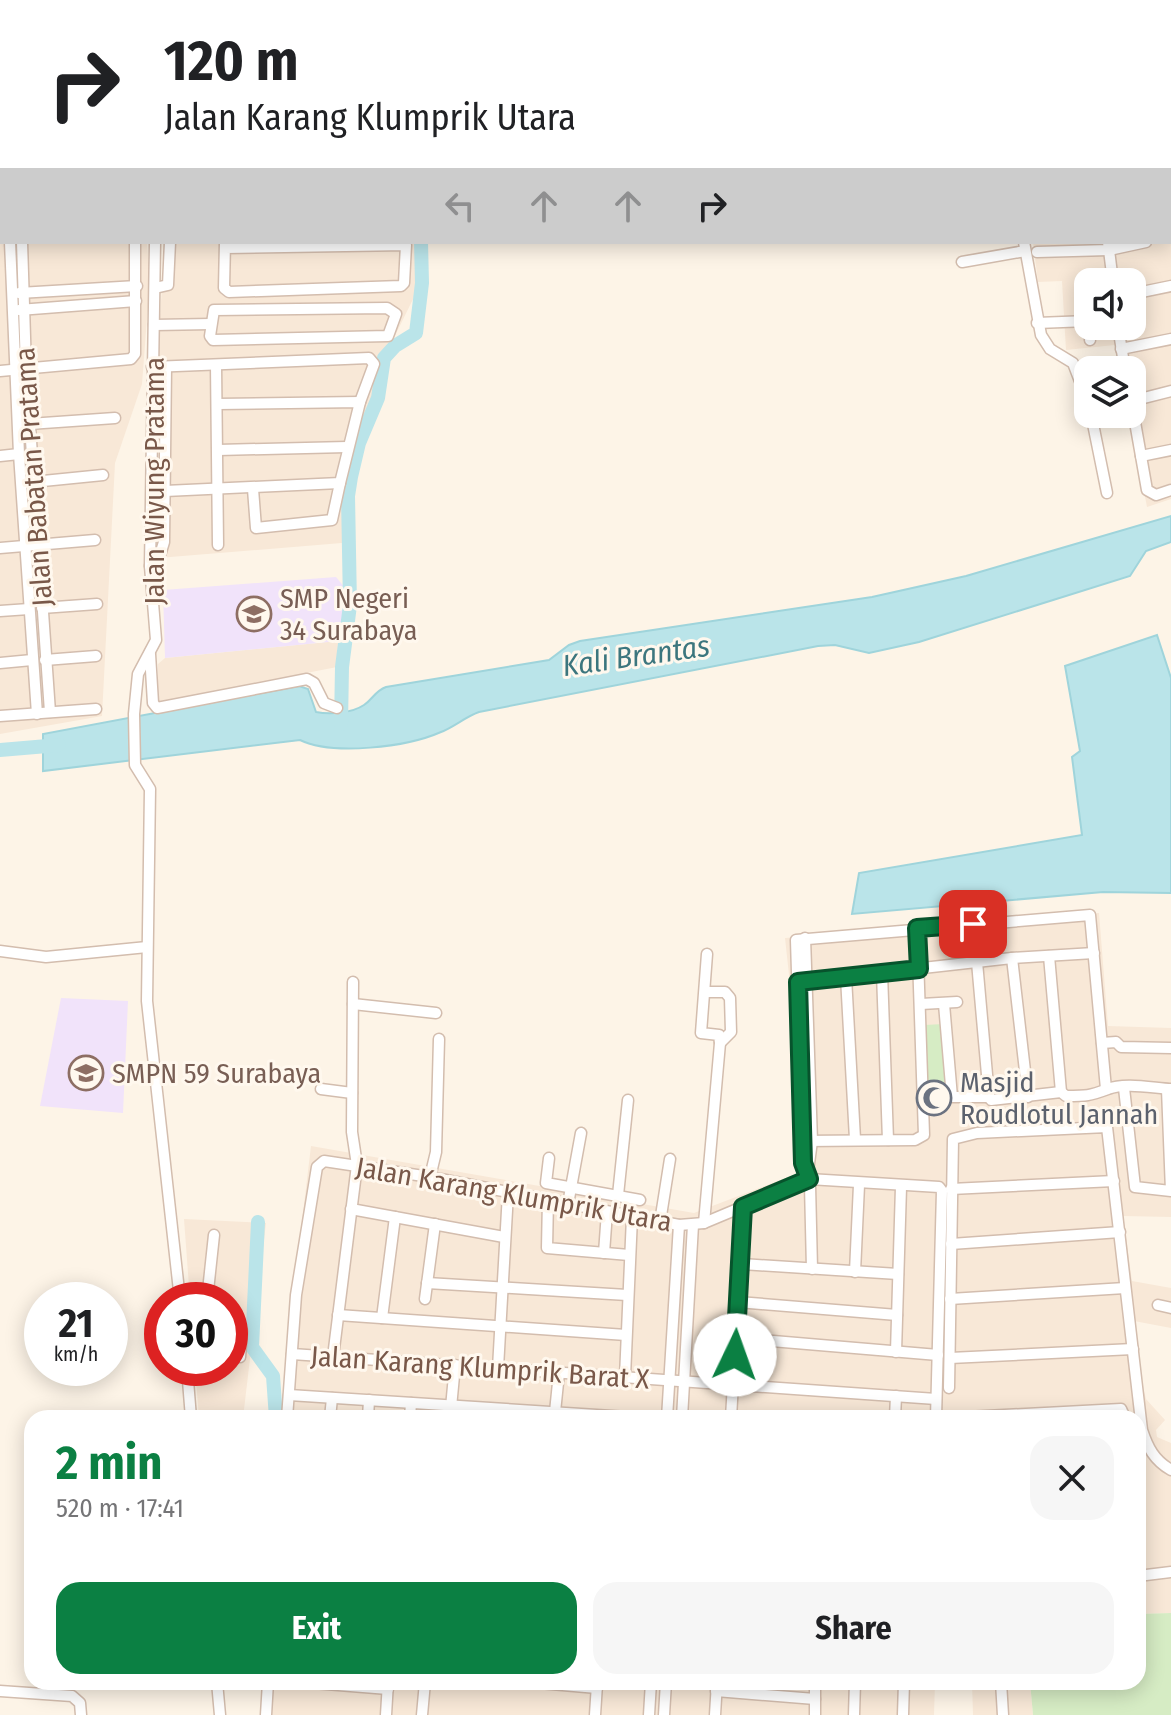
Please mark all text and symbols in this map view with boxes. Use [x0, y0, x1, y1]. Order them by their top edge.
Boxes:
text: 120 m [164, 28, 299, 95]
icon: right [32, 32, 136, 136]
text: Jalan Karang Klumprik Utara [164, 96, 576, 140]
icon: left [438, 184, 482, 228]
icon: ahead [522, 184, 566, 228]
icon: ahead [606, 184, 650, 228]
icon: right [690, 184, 734, 228]
map controls [1074, 268, 1146, 428]
button: sound [1074, 268, 1146, 340]
street label: Jalan Babatan Pratama [8, 346, 59, 608]
button: layers [1074, 356, 1146, 428]
street label: Jalan Wiyung Pratama [138, 357, 171, 605]
place label: SMP Negeri 34 Surabaya [280, 582, 418, 647]
school or university icon: SMP Negeri 34 Surabaya [235, 595, 273, 633]
water label: Kali Brantas [560, 628, 712, 684]
pin [939, 890, 1007, 958]
icon: arrive [951, 902, 995, 946]
school or university icon: SMPN 59 Surabaya [67, 1054, 105, 1092]
place label: SMPN 59 Surabaya [112, 1057, 321, 1090]
place label: Masjid Roudlotul Jannah [960, 1066, 1158, 1131]
mosque icon: Masjid Roudlotul Jannah [915, 1079, 953, 1117]
street label: Jalan Karang Klumprik Utara [353, 1150, 675, 1239]
speed limit sign: 30 [144, 1282, 248, 1386]
text: 21 [59, 1300, 93, 1348]
position arrow [693, 1313, 777, 1397]
street label: Jalan Karang Klumprik Barat X [309, 1339, 651, 1396]
text: km/h [54, 1342, 98, 1366]
text: 2 min [56, 1434, 162, 1492]
button: close [1030, 1436, 1114, 1520]
text: 520 m · 17:41 [56, 1493, 184, 1524]
button: Exit [56, 1582, 577, 1674]
button: Share [593, 1582, 1114, 1674]

